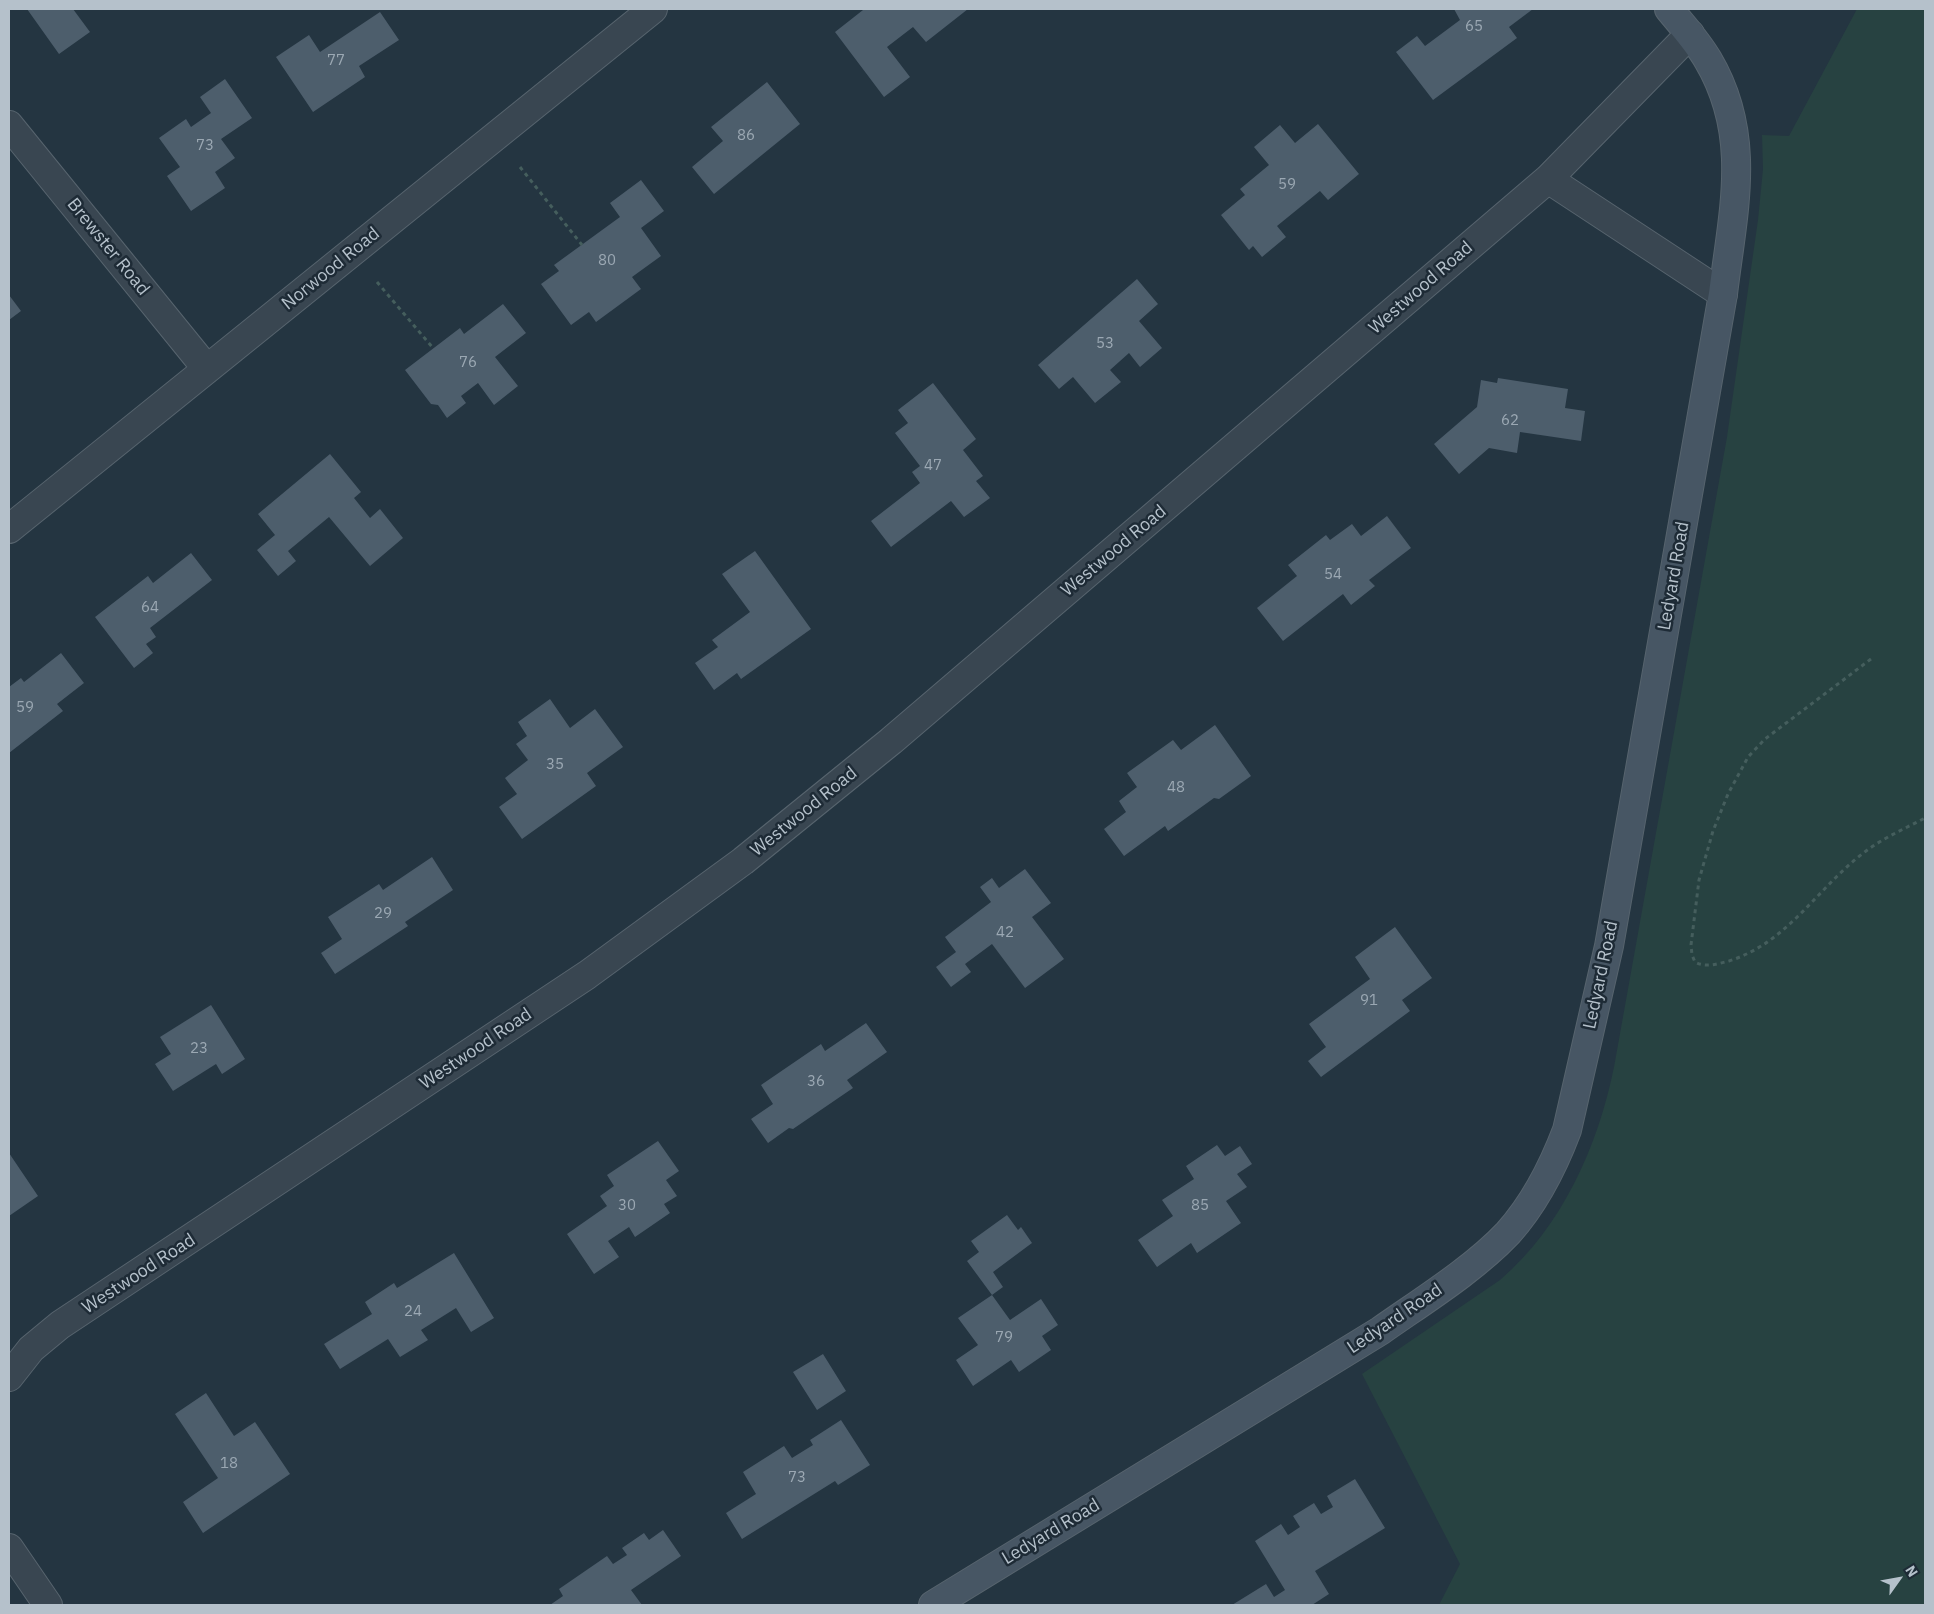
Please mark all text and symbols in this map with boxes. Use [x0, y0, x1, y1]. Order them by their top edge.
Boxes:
house number: 65 [1465, 18, 1483, 36]
house number: 77 [327, 52, 345, 70]
house number: 86 [737, 127, 755, 145]
house number: 73 [196, 137, 214, 155]
house number: 59 [1278, 176, 1296, 194]
street label: Brewster Road [62, 194, 154, 300]
street label: Norwood Road [278, 223, 384, 315]
street label: Westwood Road [1365, 237, 1477, 339]
house number: 80 [598, 252, 616, 270]
house number: 53 [1096, 335, 1114, 353]
house number: 76 [459, 354, 477, 372]
house number: 62 [1501, 412, 1519, 430]
house number: 47 [924, 457, 942, 475]
street label: Westwood Road [1057, 501, 1171, 601]
street label: Ledyard Road [1654, 520, 1694, 632]
house number: 54 [1324, 566, 1342, 584]
house number: 64 [141, 599, 159, 617]
house number: 59 [16, 699, 34, 717]
house number: 35 [546, 756, 564, 774]
street label: Westwood Road [746, 763, 862, 861]
house number: 48 [1167, 779, 1185, 797]
house number: 29 [374, 905, 392, 923]
street label: Ledyard Road [1579, 919, 1623, 1031]
house number: 42 [996, 924, 1014, 942]
house number: 91 [1360, 992, 1378, 1010]
street label: Westwood Road [416, 1004, 536, 1094]
house number: 23 [190, 1040, 208, 1058]
house number: 36 [807, 1073, 825, 1091]
house number: 30 [618, 1197, 636, 1215]
house number: 85 [1191, 1197, 1209, 1215]
street label: Westwood Road [78, 1229, 200, 1319]
street label: Ledyard Road [1343, 1279, 1447, 1359]
house number: 24 [404, 1303, 422, 1321]
house number: 79 [995, 1329, 1013, 1347]
house number: 18 [220, 1455, 238, 1473]
house number: 73 [788, 1469, 806, 1487]
street label: Ledyard Road [998, 1494, 1104, 1570]
north arrow [1874, 1554, 1924, 1604]
text: N [1901, 1562, 1922, 1580]

